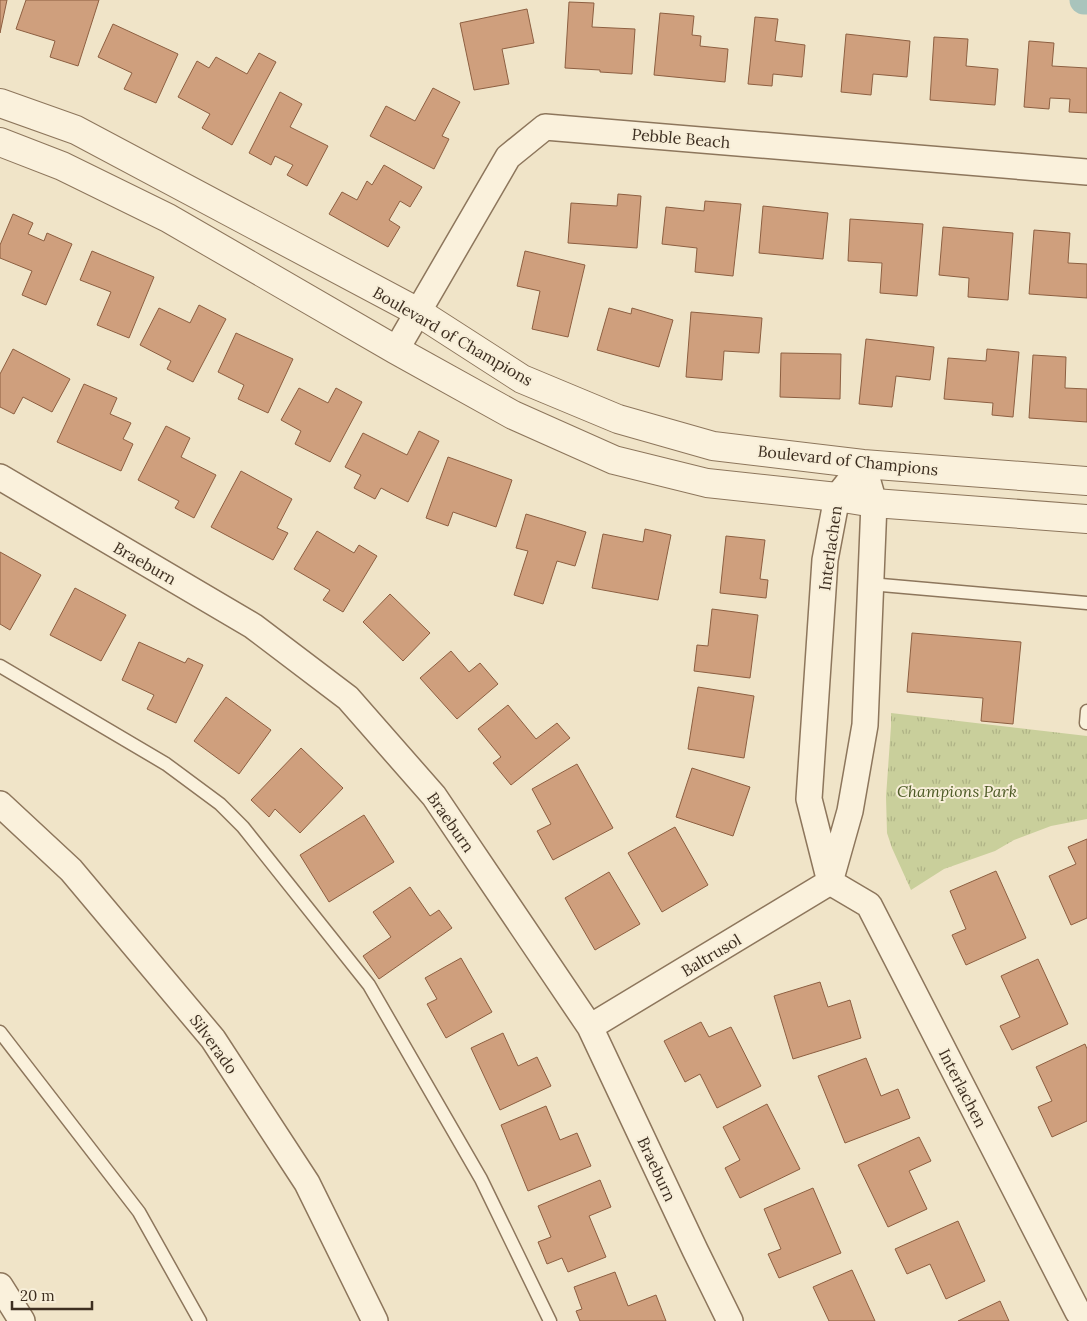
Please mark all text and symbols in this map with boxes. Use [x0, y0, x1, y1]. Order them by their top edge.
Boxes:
street label: Pebble Beach [631, 124, 732, 152]
street label: Boulevard of Champions [369, 282, 537, 390]
street label: Boulevard of Champions [757, 441, 939, 479]
street label: Interlachen [814, 504, 846, 592]
street label: Braeburn [110, 537, 180, 589]
park label: Champions Park [897, 781, 1017, 801]
street label: Braeburn [423, 788, 479, 856]
street label: Baltrusol [677, 929, 745, 981]
street label: Silverado [186, 1010, 242, 1078]
street label: Interlachen [935, 1045, 991, 1131]
street label: Braeburn [633, 1133, 681, 1205]
scale bar [12, 1278, 92, 1310]
text: 20 m [20, 1286, 55, 1305]

